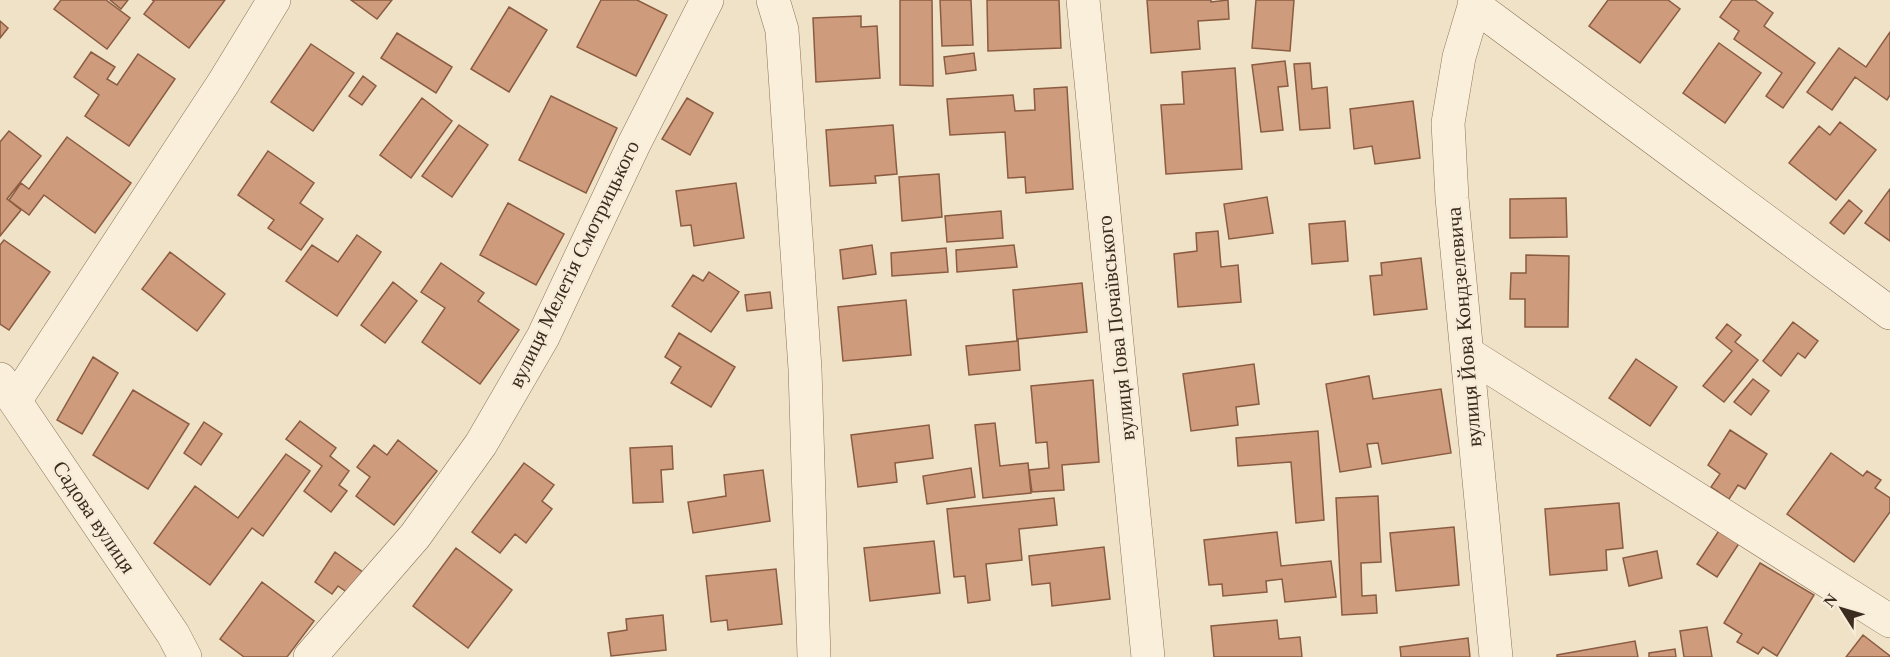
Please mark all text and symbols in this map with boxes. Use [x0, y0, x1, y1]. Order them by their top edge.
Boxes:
street label: вулиця Мелетія Смотрицького [504, 137, 644, 391]
street label: вулиця Йова Кондзелевича [1442, 205, 1486, 448]
street label: вулиця Іова Почаївського [1092, 214, 1140, 442]
street label: Садова вулиця [48, 456, 141, 578]
north arrow [1812, 579, 1872, 639]
text: N [1820, 590, 1841, 610]

